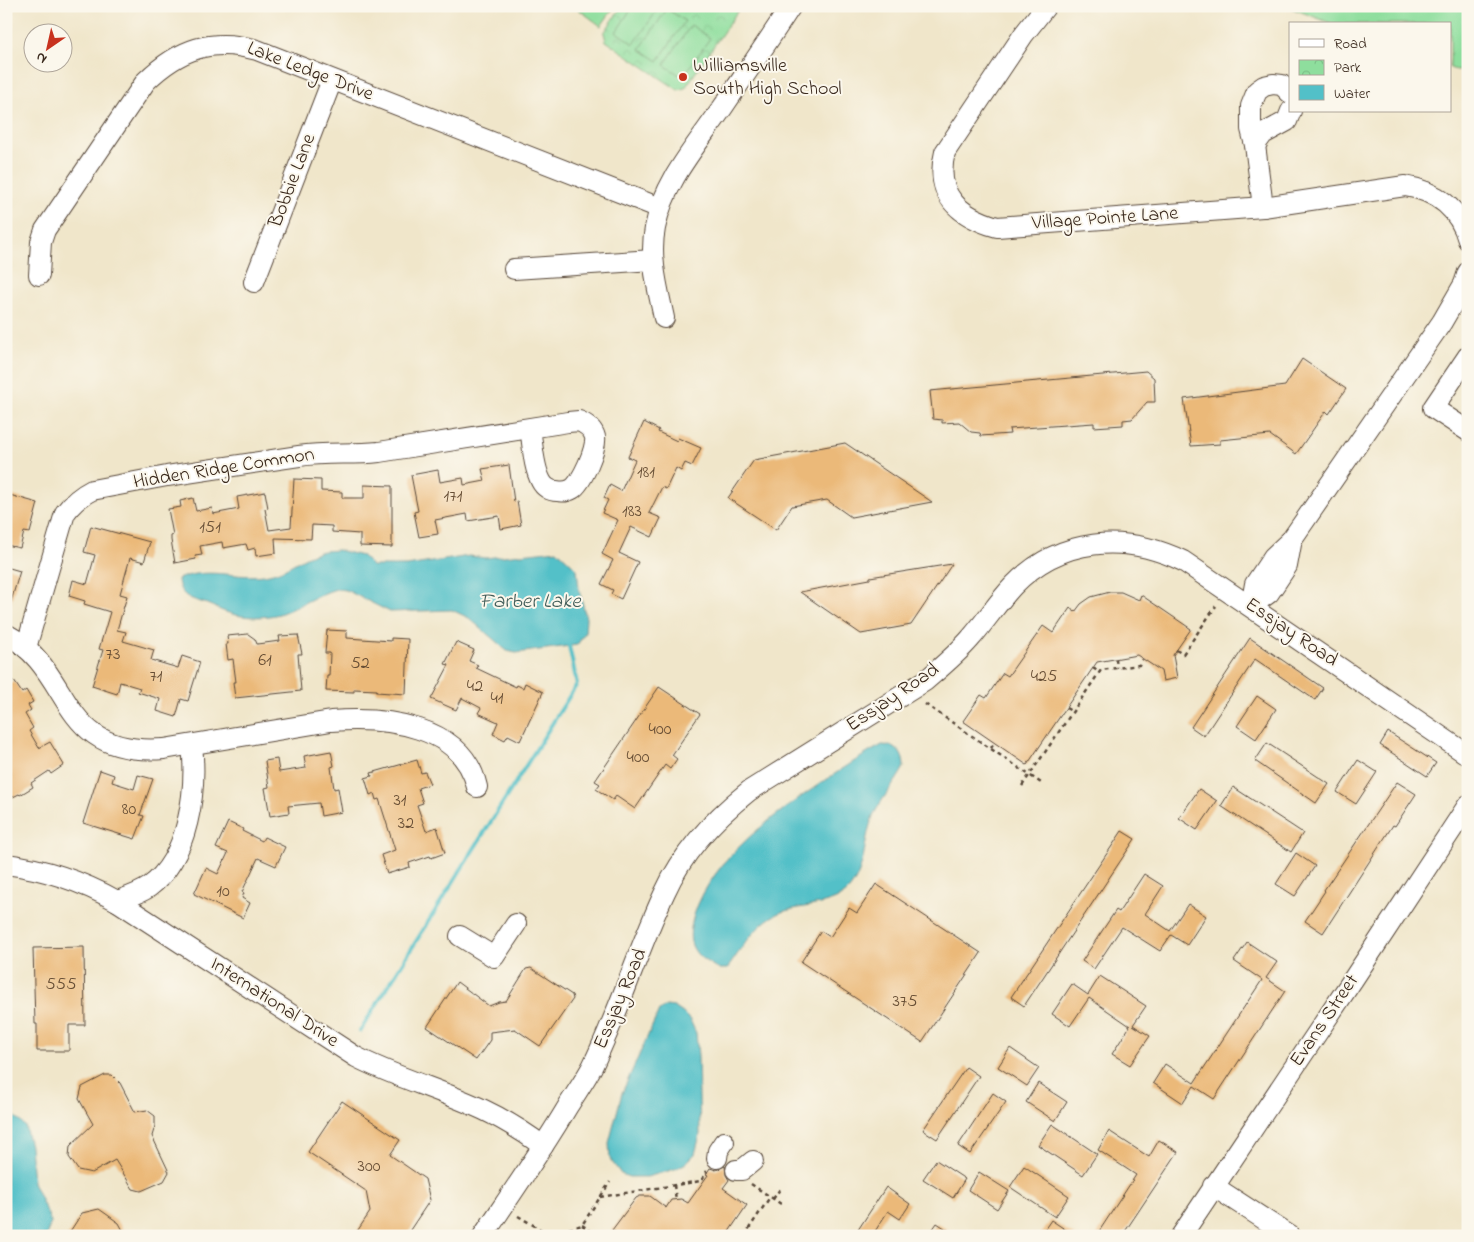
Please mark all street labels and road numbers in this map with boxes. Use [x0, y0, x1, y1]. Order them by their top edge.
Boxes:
street label: Lake Ledge Drive [242, 35, 377, 110]
street label: Bobbie Lane [261, 130, 324, 233]
street label: Village Pointe Lane [1030, 199, 1179, 240]
street label: Hidden Ridge Common [131, 440, 317, 499]
street label: Essjay Road [1239, 591, 1343, 675]
street label: Essjay Road [841, 656, 945, 740]
street label: Essjay Road [587, 944, 655, 1054]
street label: International Drive [204, 950, 344, 1056]
street label: Evans Street [1283, 969, 1367, 1073]

